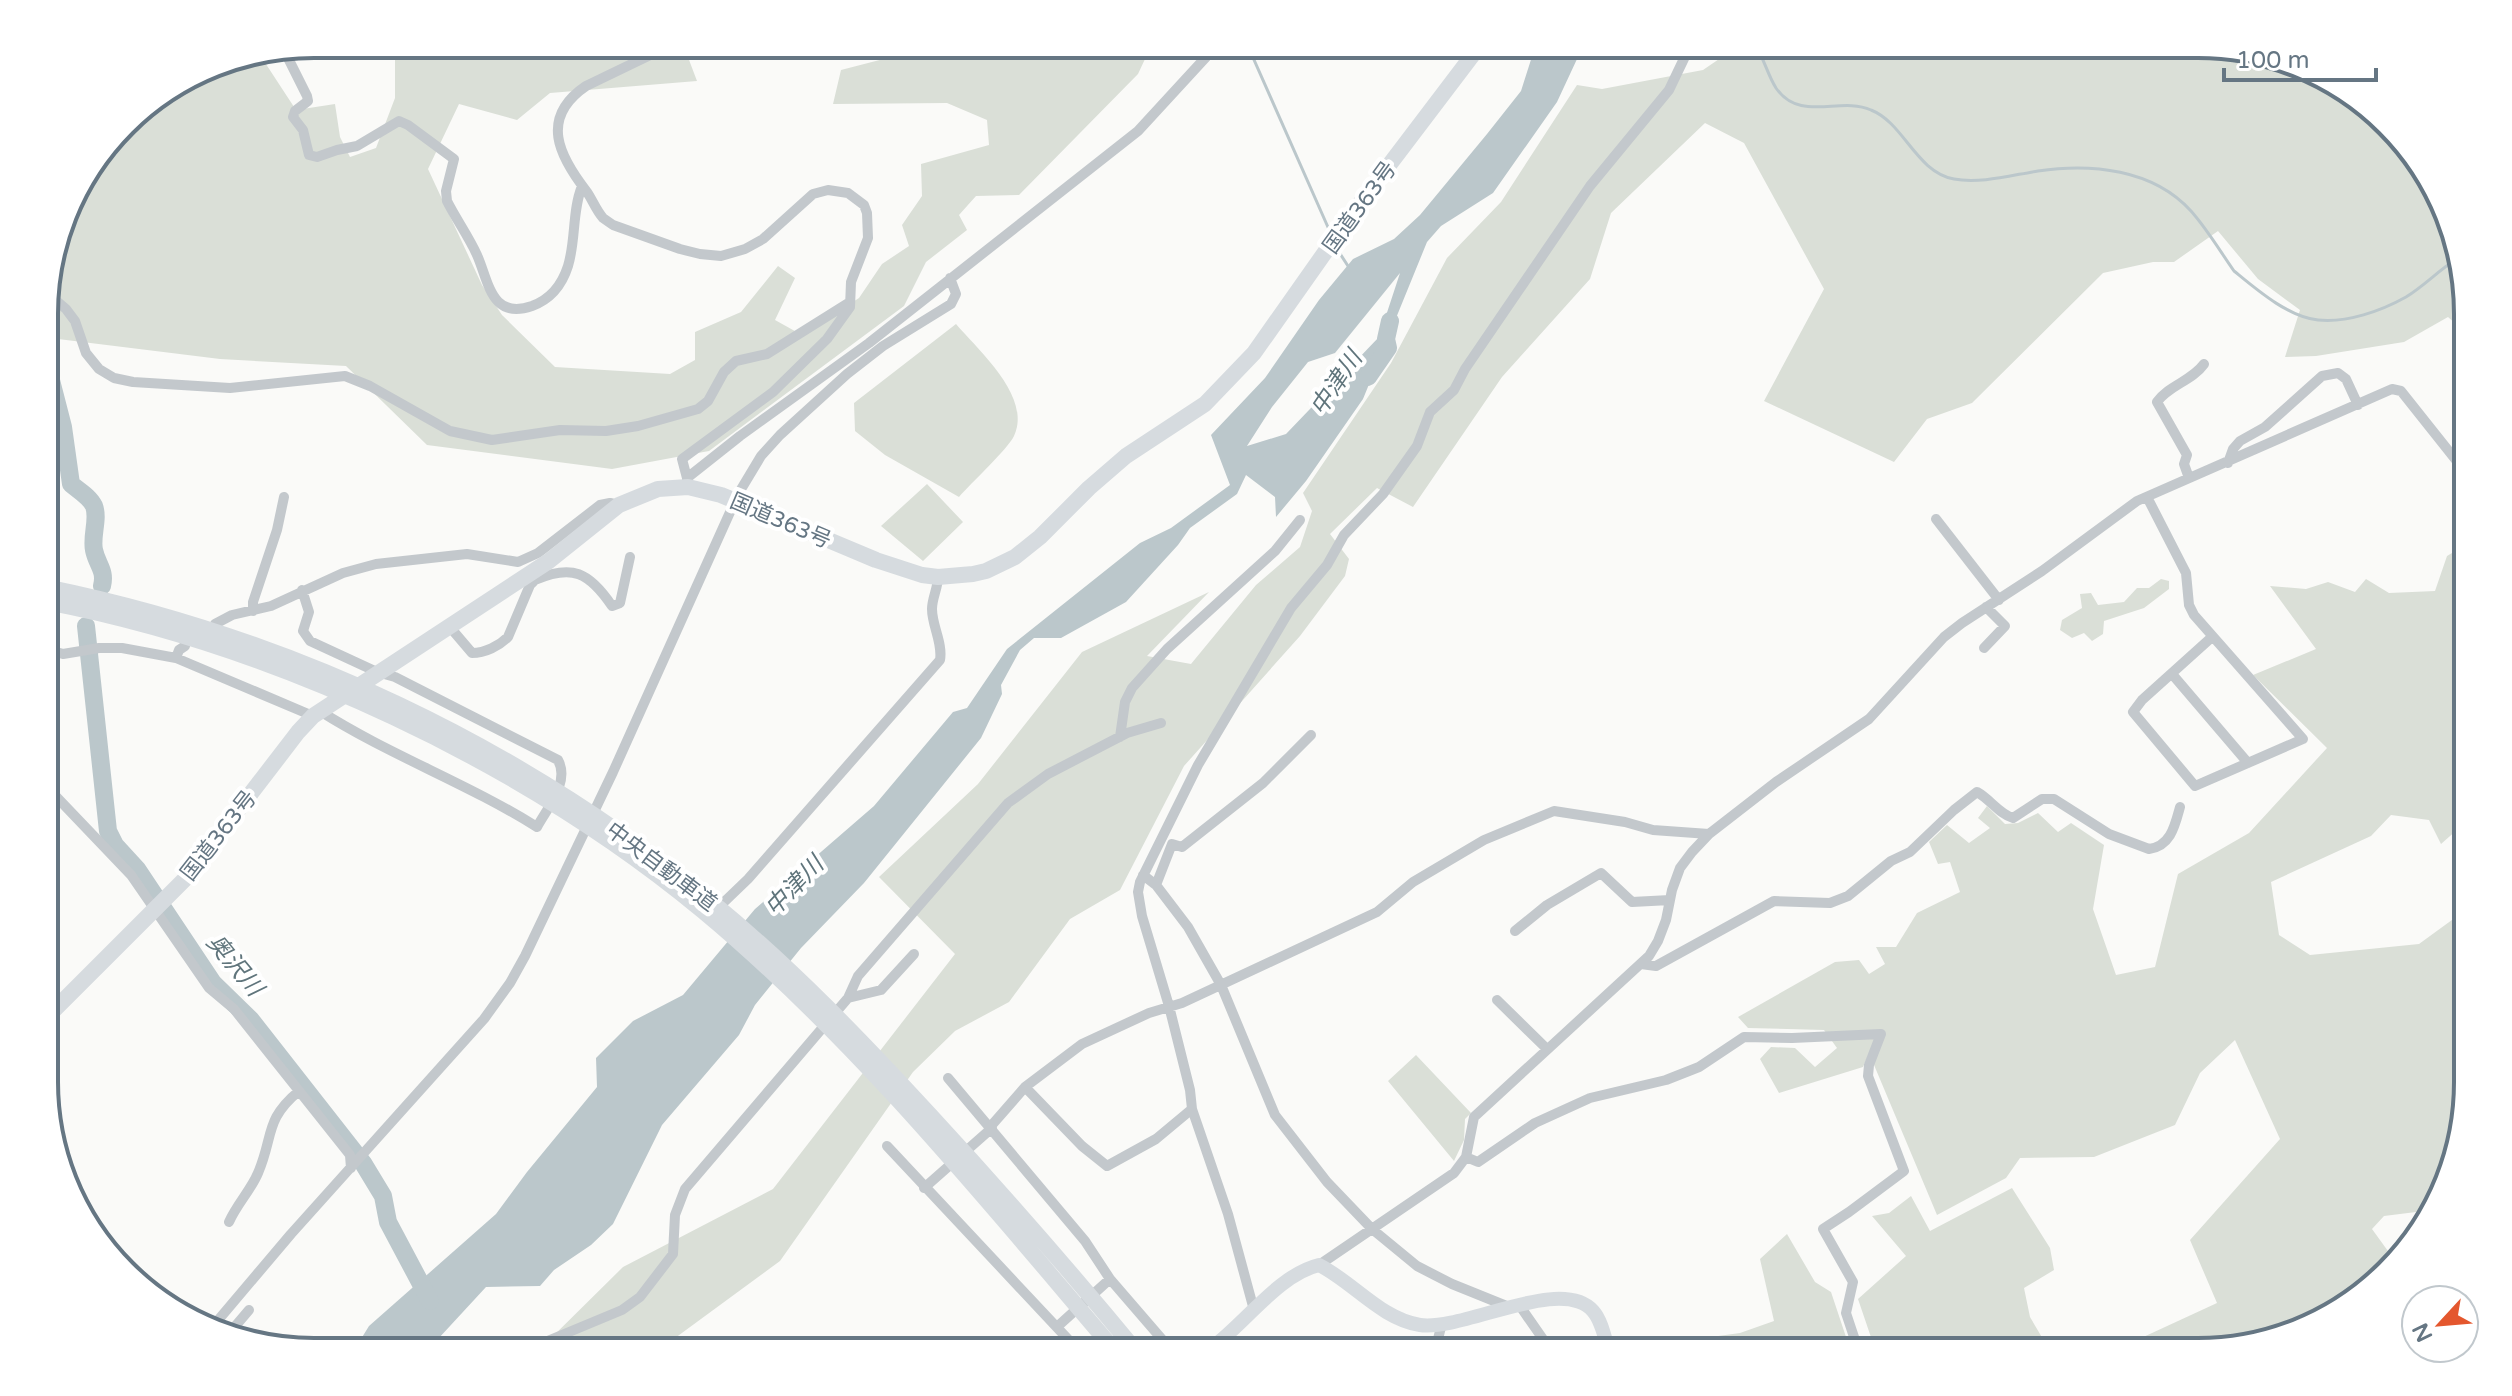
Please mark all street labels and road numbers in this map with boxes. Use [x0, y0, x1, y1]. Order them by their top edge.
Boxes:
street label: 国道363号 [1318, 156, 1402, 259]
street label: 国道363号 [726, 488, 835, 554]
street label: 国道363号 [175, 785, 262, 886]
street label: 中央自動車道 [601, 817, 722, 917]

